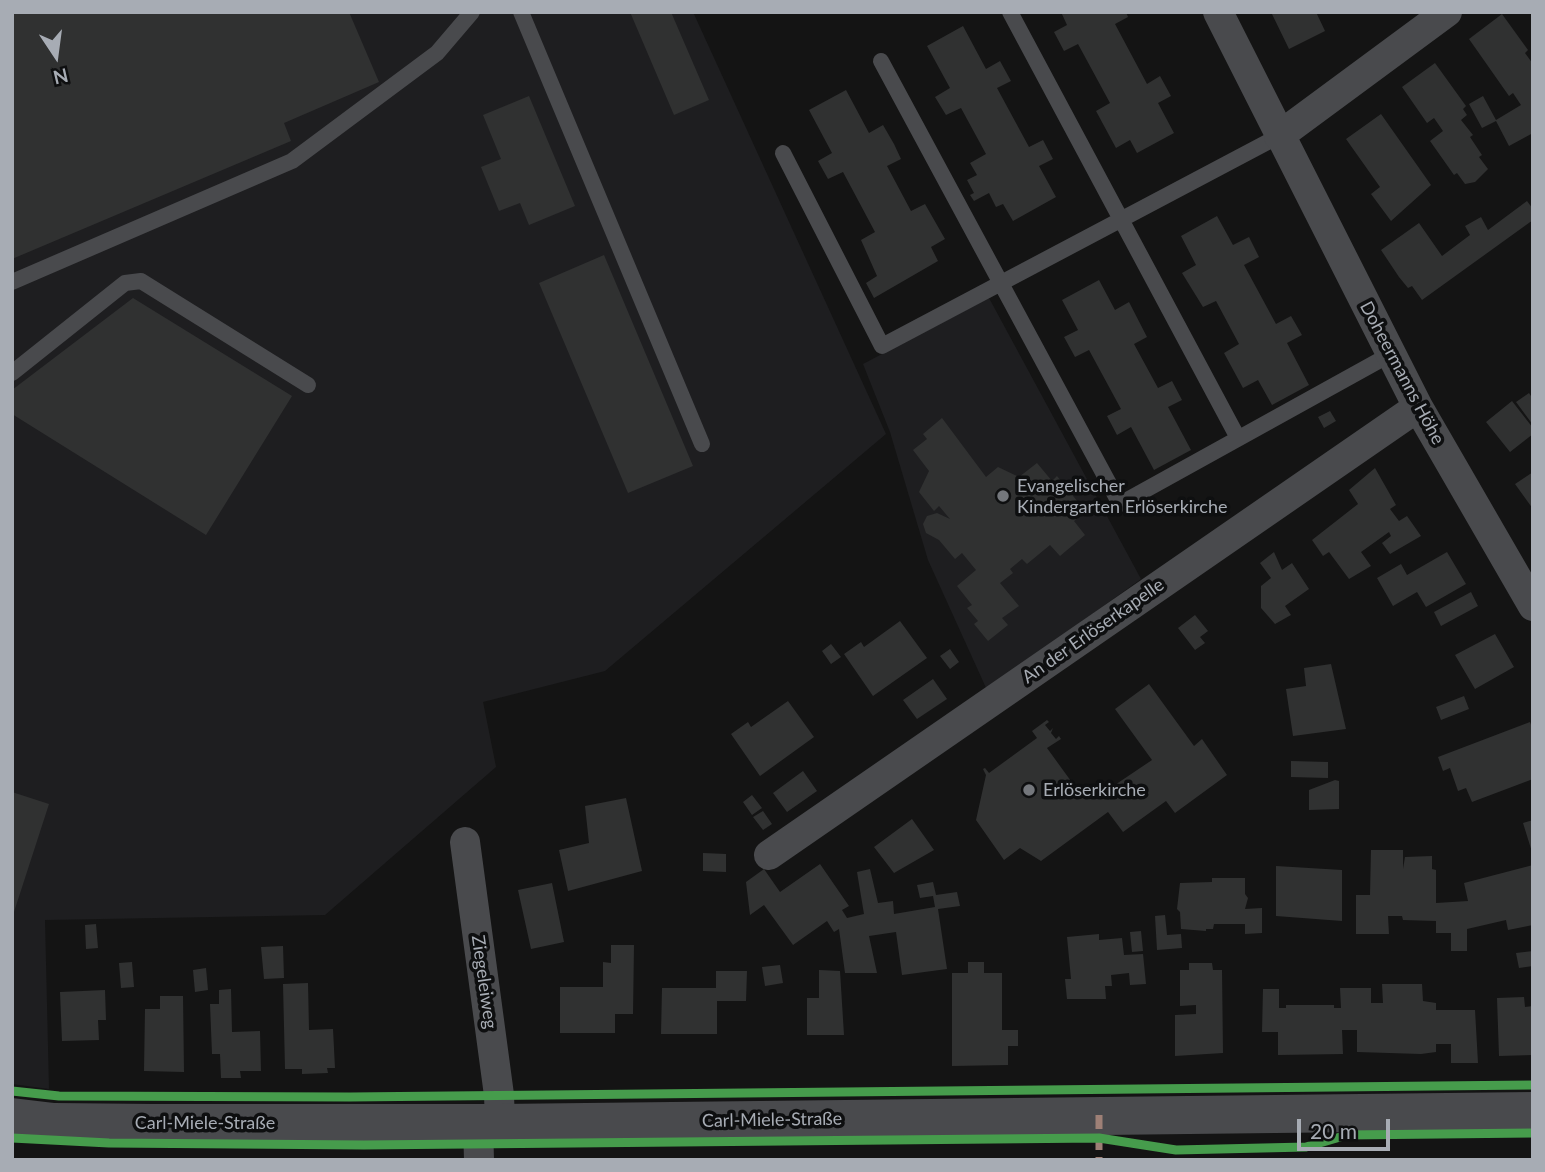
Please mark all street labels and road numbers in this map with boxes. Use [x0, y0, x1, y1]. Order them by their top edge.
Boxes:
street label: Doheermanns Höhe [1355, 298, 1449, 448]
street label: An der Erlöserkapelle [1018, 574, 1168, 688]
street label: Ziegeleiweg [467, 934, 501, 1030]
street label: Carl-Miele-Straße [702, 1108, 842, 1132]
street label: Carl-Miele-Straße [135, 1112, 275, 1134]

